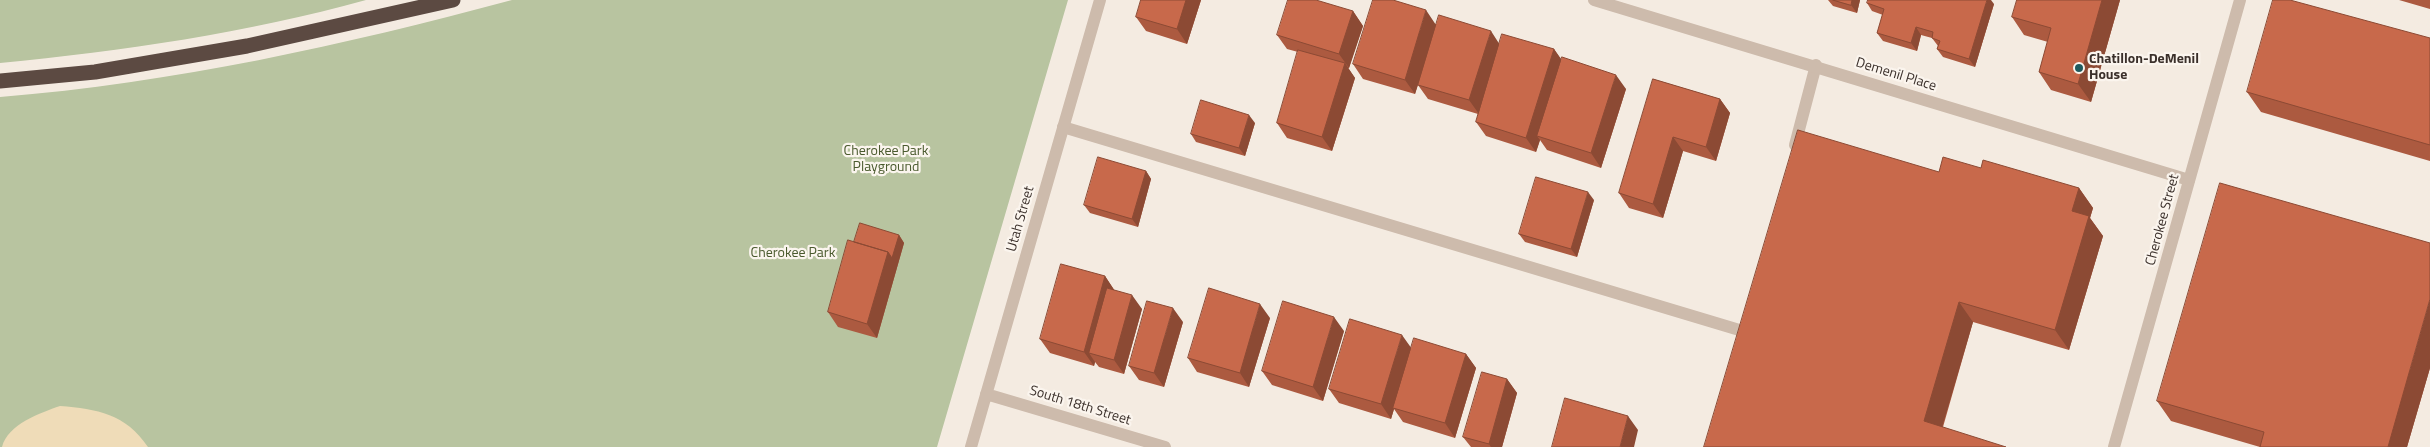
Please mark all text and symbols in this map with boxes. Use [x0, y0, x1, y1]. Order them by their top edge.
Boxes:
place label: Chatillon-DeMenil House [2089, 52, 2199, 84]
street label: Demenil Place [1854, 55, 1938, 95]
marker: Chatillon-DeMenil House [2073, 62, 2085, 74]
park label: Cherokee Park Playground [844, 144, 928, 176]
street label: Cherokee Street [2143, 172, 2183, 268]
street label: Utah Street [1004, 184, 1038, 254]
park label: Cherokee Park [751, 246, 835, 262]
street label: South 18th Street [1027, 383, 1133, 429]

